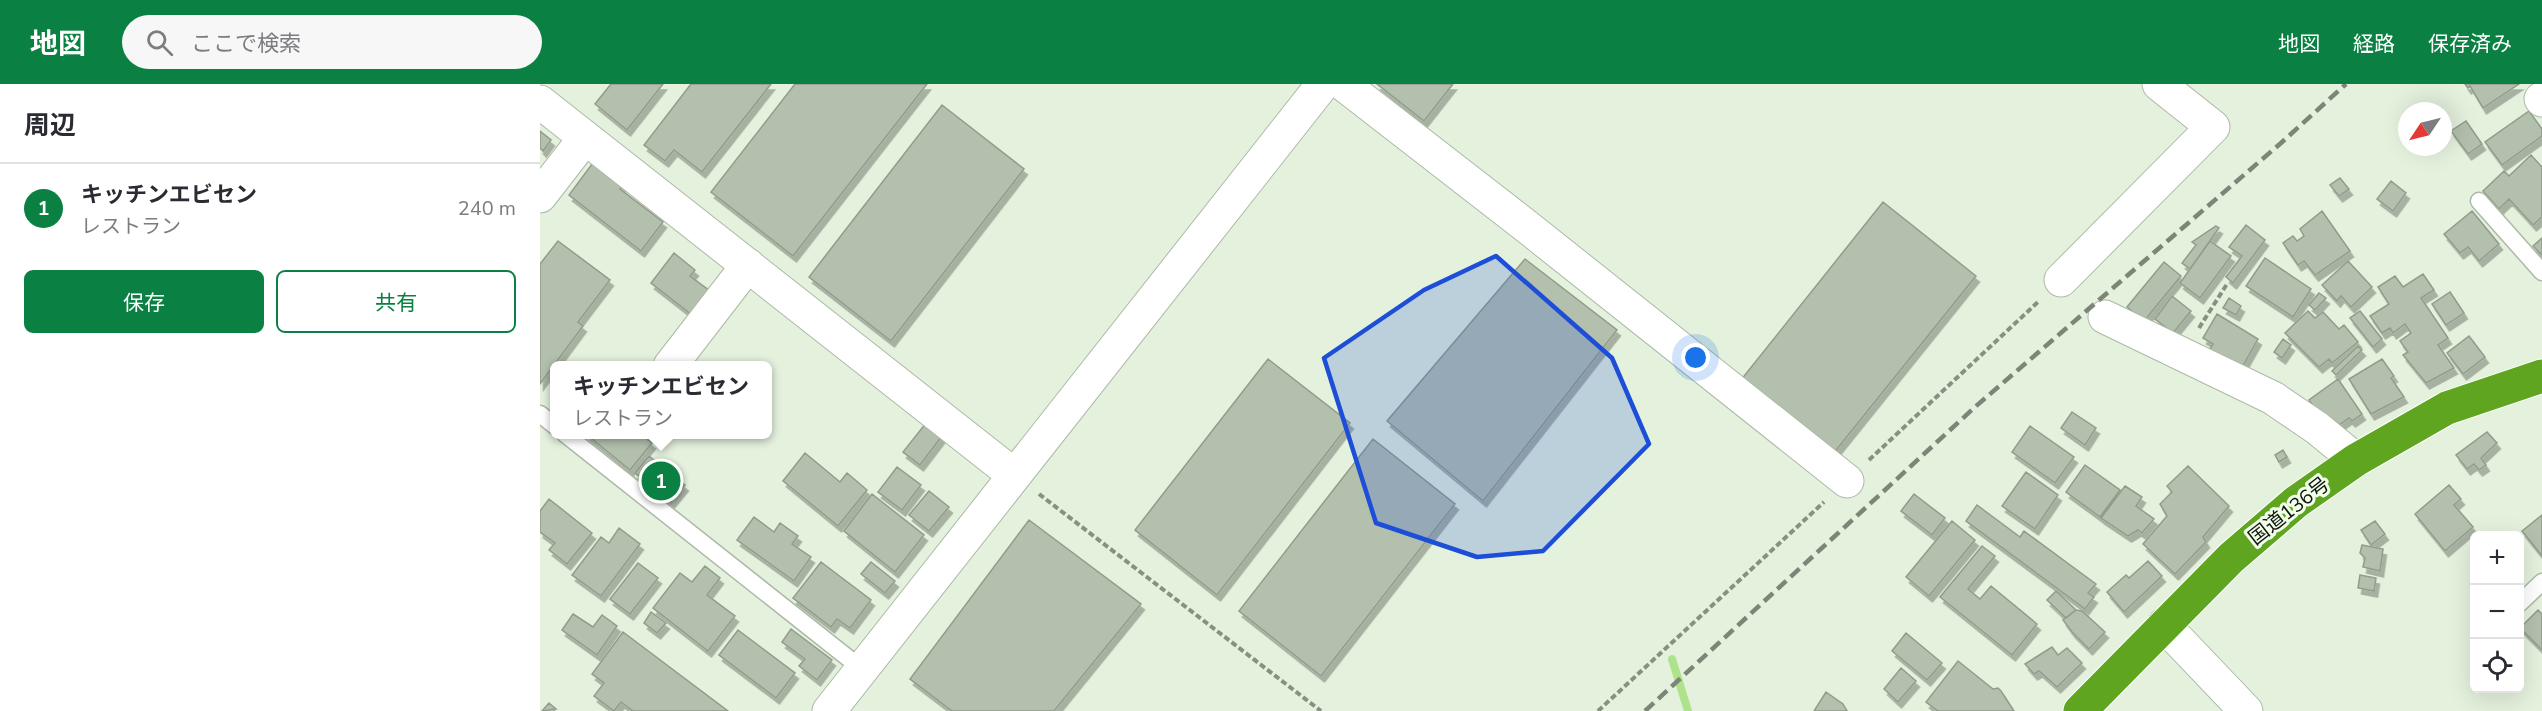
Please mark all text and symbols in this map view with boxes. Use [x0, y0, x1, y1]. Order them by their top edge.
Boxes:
search box [122, 15, 542, 69]
text: 地図 [30, 25, 86, 63]
icon: search [143, 26, 176, 59]
text: ここで検索 [191, 29, 301, 59]
text: 地図 [2278, 30, 2320, 58]
text: 経路 [2353, 30, 2395, 58]
text: 保存済み [2428, 30, 2512, 58]
north arrow [2398, 102, 2452, 156]
text: 周辺 [24, 108, 76, 143]
text: キッチンエビセン [81, 180, 257, 210]
text: 1 [38, 195, 50, 222]
text: 240 m [458, 195, 516, 222]
text: レストラン [81, 213, 181, 240]
button: 保存 [24, 270, 264, 333]
button: 共有 [276, 270, 516, 333]
your location [1681, 343, 1710, 372]
popup [550, 361, 772, 439]
text: キッチンエビセン [573, 372, 749, 402]
text: レストラン [573, 405, 673, 432]
pin: 1 [642, 458, 680, 504]
street label: 国道136号 [2243, 471, 2335, 551]
map controls [2470, 531, 2524, 693]
button: + [2470, 531, 2524, 585]
button: − [2470, 585, 2524, 639]
button: locate [2470, 639, 2524, 693]

